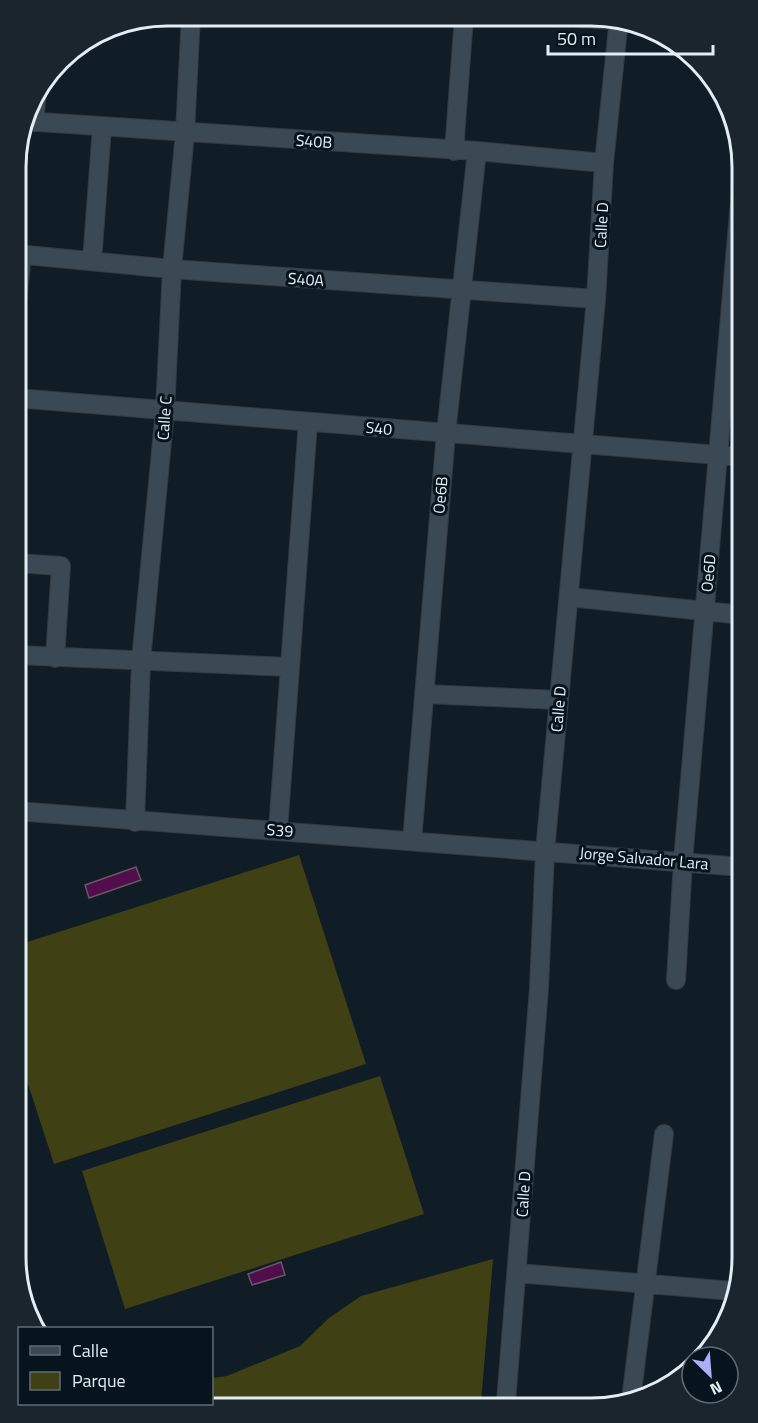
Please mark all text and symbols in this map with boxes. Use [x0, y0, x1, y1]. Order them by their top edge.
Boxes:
scale bar [548, 18, 713, 56]
text: 50 m [557, 25, 596, 52]
street label: S40B [295, 128, 333, 154]
street label: Calle D [588, 201, 614, 249]
street label: S40A [287, 266, 325, 292]
street label: Calle C [150, 395, 178, 441]
street label: S40 [365, 415, 393, 441]
street label: Oe6B [426, 475, 454, 515]
street label: Oe6D [694, 553, 722, 593]
street label: Calle D [544, 685, 572, 733]
street label: S39 [266, 817, 294, 843]
street label: Jorge Salvador Lara [578, 840, 710, 876]
street label: Calle D [509, 1170, 537, 1218]
legend [18, 1327, 213, 1405]
text: Calle [72, 1337, 108, 1364]
north arrow [680, 1345, 740, 1405]
text: Parque [72, 1367, 126, 1394]
text: N [706, 1375, 726, 1402]

